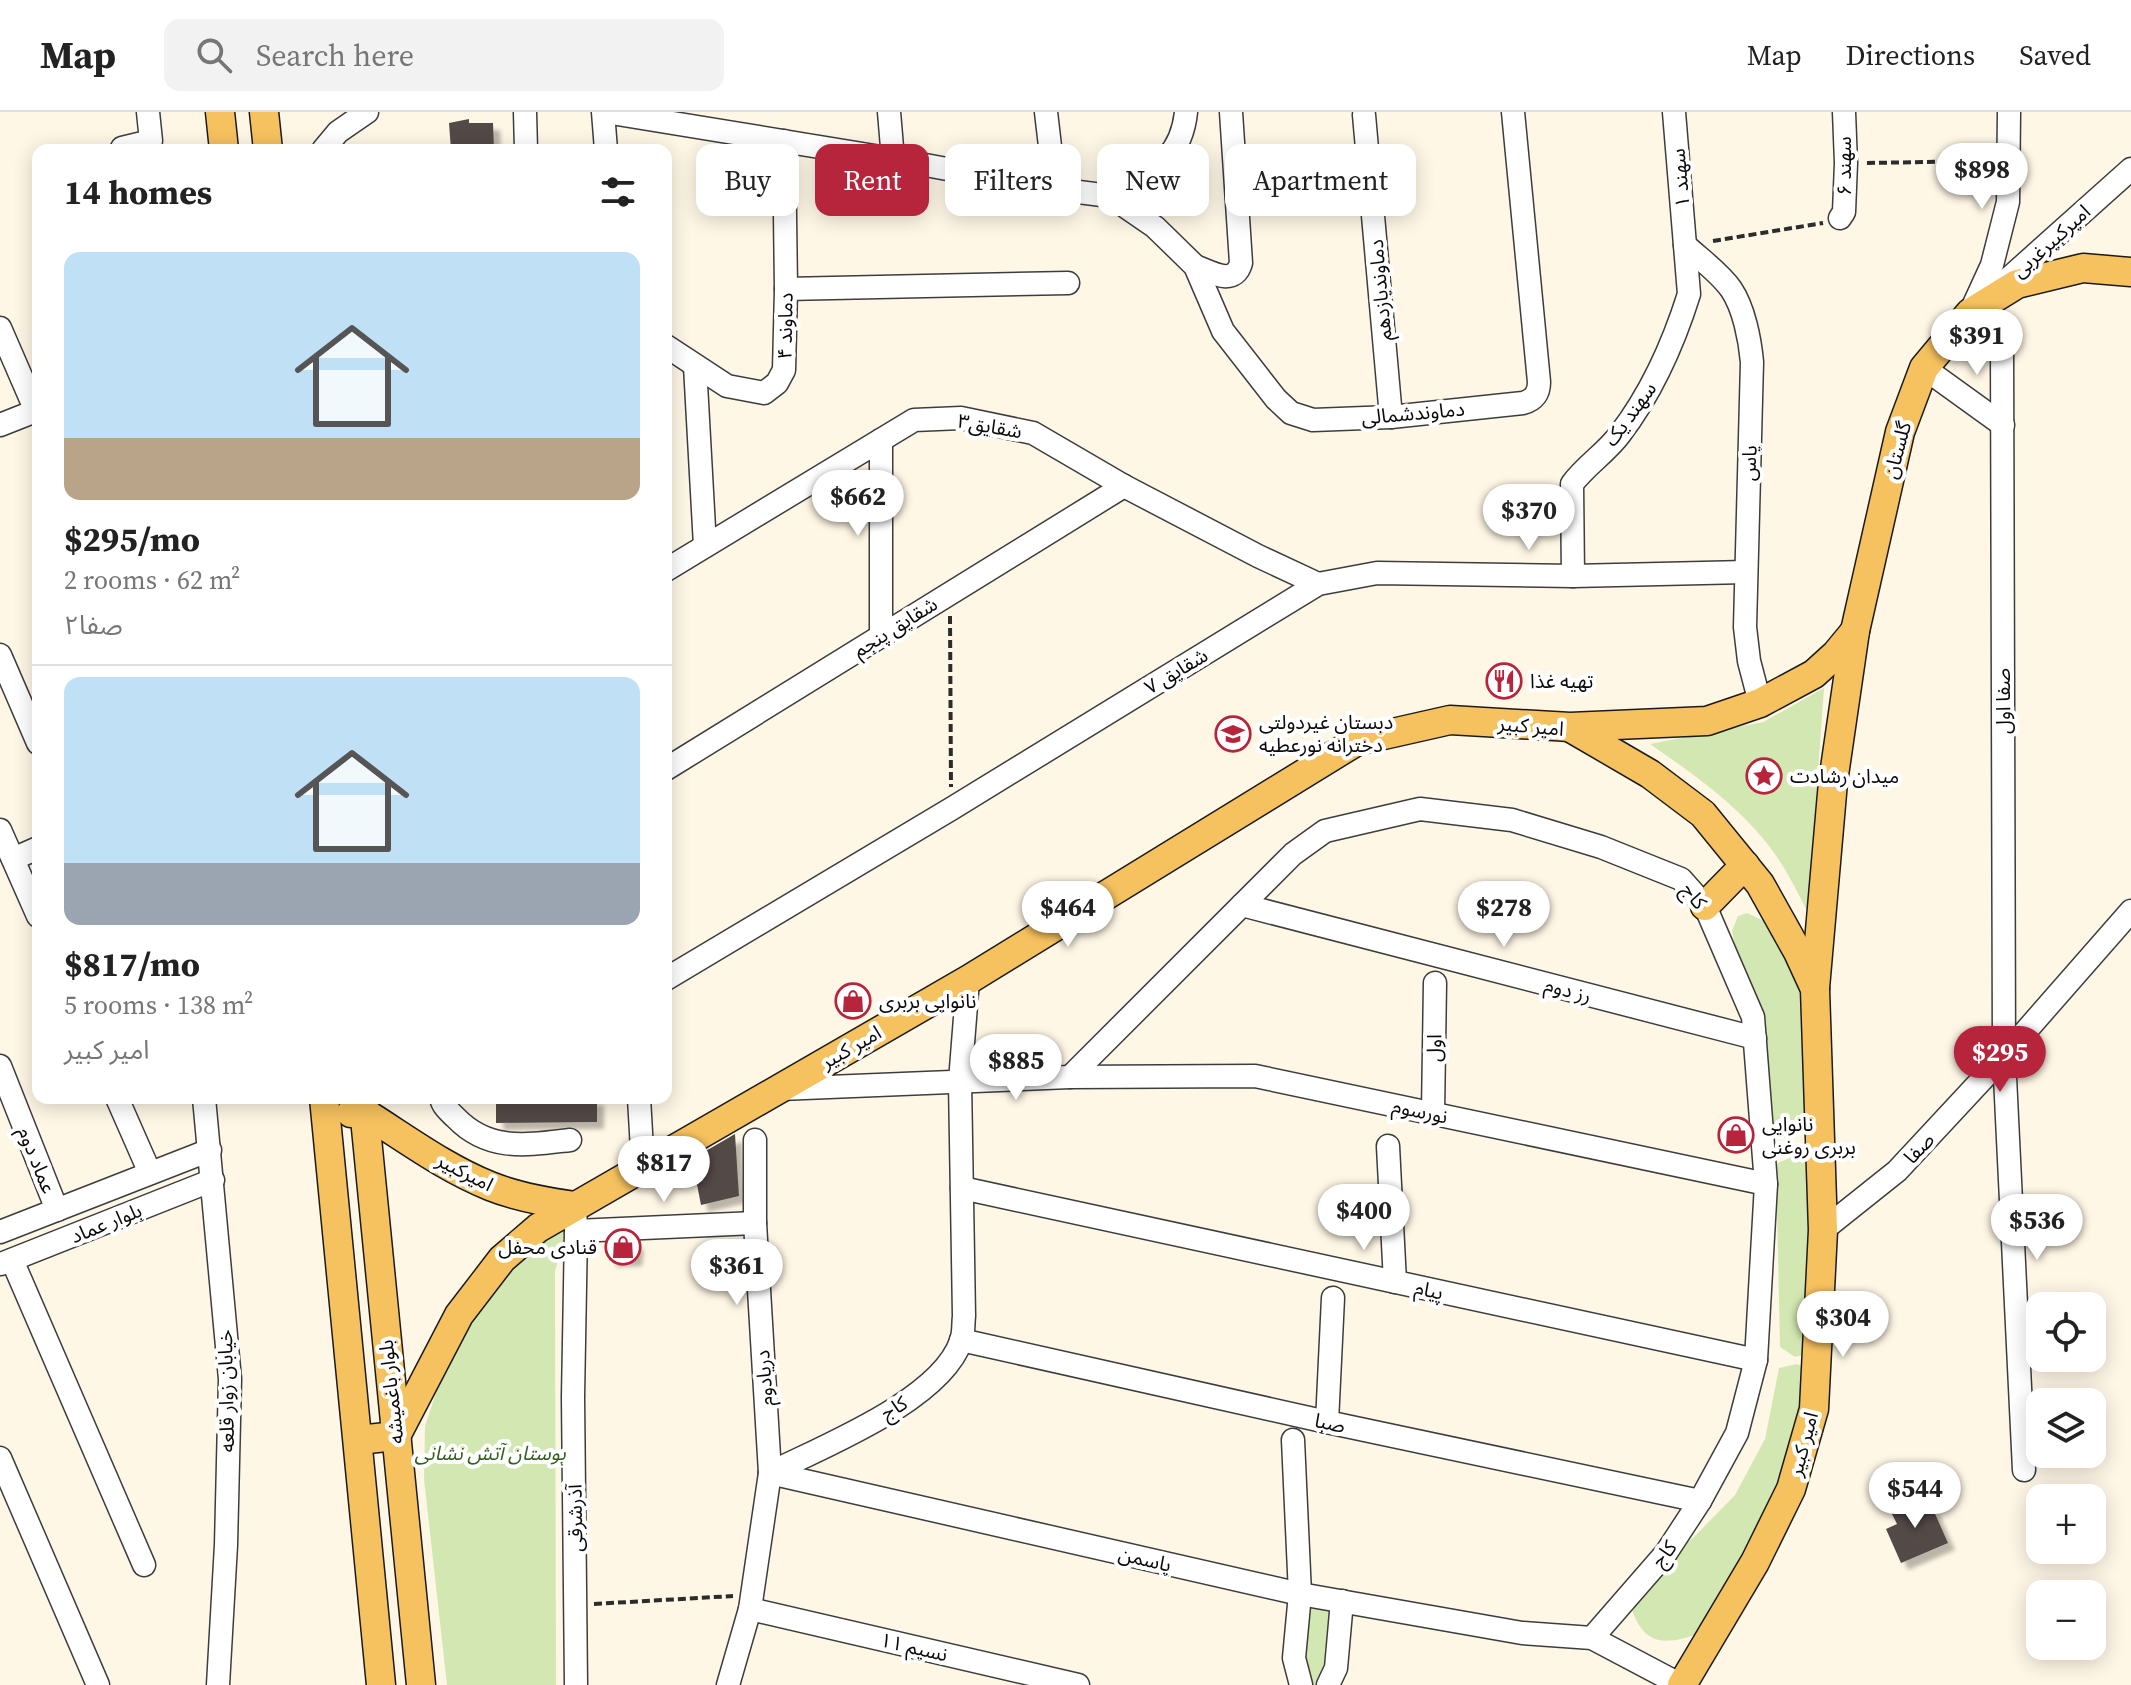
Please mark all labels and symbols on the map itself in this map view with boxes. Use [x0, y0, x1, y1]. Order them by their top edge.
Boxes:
street label: سهند ۶ [1830, 136, 1858, 196]
pin: $898 [1935, 143, 2029, 211]
street label: سهند ۱ [1663, 147, 1697, 209]
street label: امیرکبیرغربی [2005, 198, 2097, 284]
street label: دماوندیازدهم [1362, 238, 1399, 342]
street label: دماوند ۴ [770, 292, 800, 360]
pin: $391 [1930, 309, 2024, 377]
street label: سهند یک [1597, 376, 1663, 452]
street label: دماوندشمالی [1360, 395, 1466, 431]
street label: شقایق۳ [956, 407, 1024, 445]
street label: گلستان [1876, 418, 1918, 482]
street label: یاس [1734, 445, 1764, 481]
pin: $662 [811, 470, 905, 538]
pin: $370 [1482, 484, 1576, 552]
street label: شقایق پنجم [847, 590, 943, 665]
street label: شقایق ۷ [1139, 641, 1213, 701]
restaurant icon: تهیه غذا [1485, 662, 1523, 700]
place label: تهیه غذا [1530, 667, 1594, 695]
street label: صفا اول [1989, 668, 2017, 734]
place label: دبستان غیردولتی دخترانه نورعطیه [1259, 708, 1393, 759]
street label: امیر کبیر [1496, 709, 1565, 743]
school or university icon: دبستان غیردولتی دخترانه نورعطیه [1214, 715, 1252, 753]
place icon: میدان رشادت [1745, 757, 1783, 795]
place label: میدان رشادت [1790, 762, 1899, 790]
street label: کاج [1674, 877, 1714, 917]
pin: $464 [1021, 881, 1115, 949]
pin: $278 [1457, 881, 1551, 949]
street label: رز دوم [1541, 970, 1595, 1011]
shop icon: نانوایی بربری [834, 982, 872, 1020]
place label: نانوایی بربری [879, 987, 976, 1015]
street label: امیر کبیر [815, 1018, 886, 1076]
pin: $295 [1953, 1026, 2047, 1094]
pin: $885 [969, 1034, 1063, 1102]
street label: اول [1420, 1034, 1448, 1062]
street label: نورسوم [1389, 1091, 1450, 1132]
place label: نانوایی بربری روغنی [1762, 1110, 1856, 1161]
shop icon: نانوایی بربری روغنی [1717, 1116, 1755, 1154]
street label: عماد دوم [10, 1122, 63, 1198]
street label: صفا [1897, 1126, 1941, 1170]
pin: $817 [617, 1136, 711, 1204]
street label: امیرکبیر [431, 1145, 498, 1198]
pin: $400 [1317, 1184, 1411, 1252]
pin: $536 [1990, 1194, 2084, 1262]
street label: بلوار عماد [66, 1196, 146, 1250]
shop icon: قنادی محفل [604, 1228, 642, 1266]
place label: قنادی محفل [498, 1233, 597, 1261]
pin: $361 [690, 1239, 784, 1307]
street label: پیام [1412, 1273, 1446, 1308]
pin: $304 [1796, 1291, 1890, 1359]
street label: خیابان زوار قلعه [211, 1329, 241, 1453]
street label: بلوار باغمیشه [372, 1339, 410, 1445]
street label: دریادوم [748, 1349, 781, 1407]
street label: کاج [875, 1389, 914, 1428]
street label: صبا [1312, 1406, 1348, 1440]
street label: امیر کبیر [1781, 1409, 1825, 1480]
park label: بوستان آتش نشانی [414, 1439, 566, 1467]
pin: $544 [1868, 1462, 1962, 1530]
street label: آذرشرقی [560, 1483, 590, 1552]
street label: کاج [1645, 1534, 1685, 1574]
street label: یاسمن [1116, 1539, 1174, 1579]
street label: نسیم ۱۱ [877, 1626, 951, 1669]

